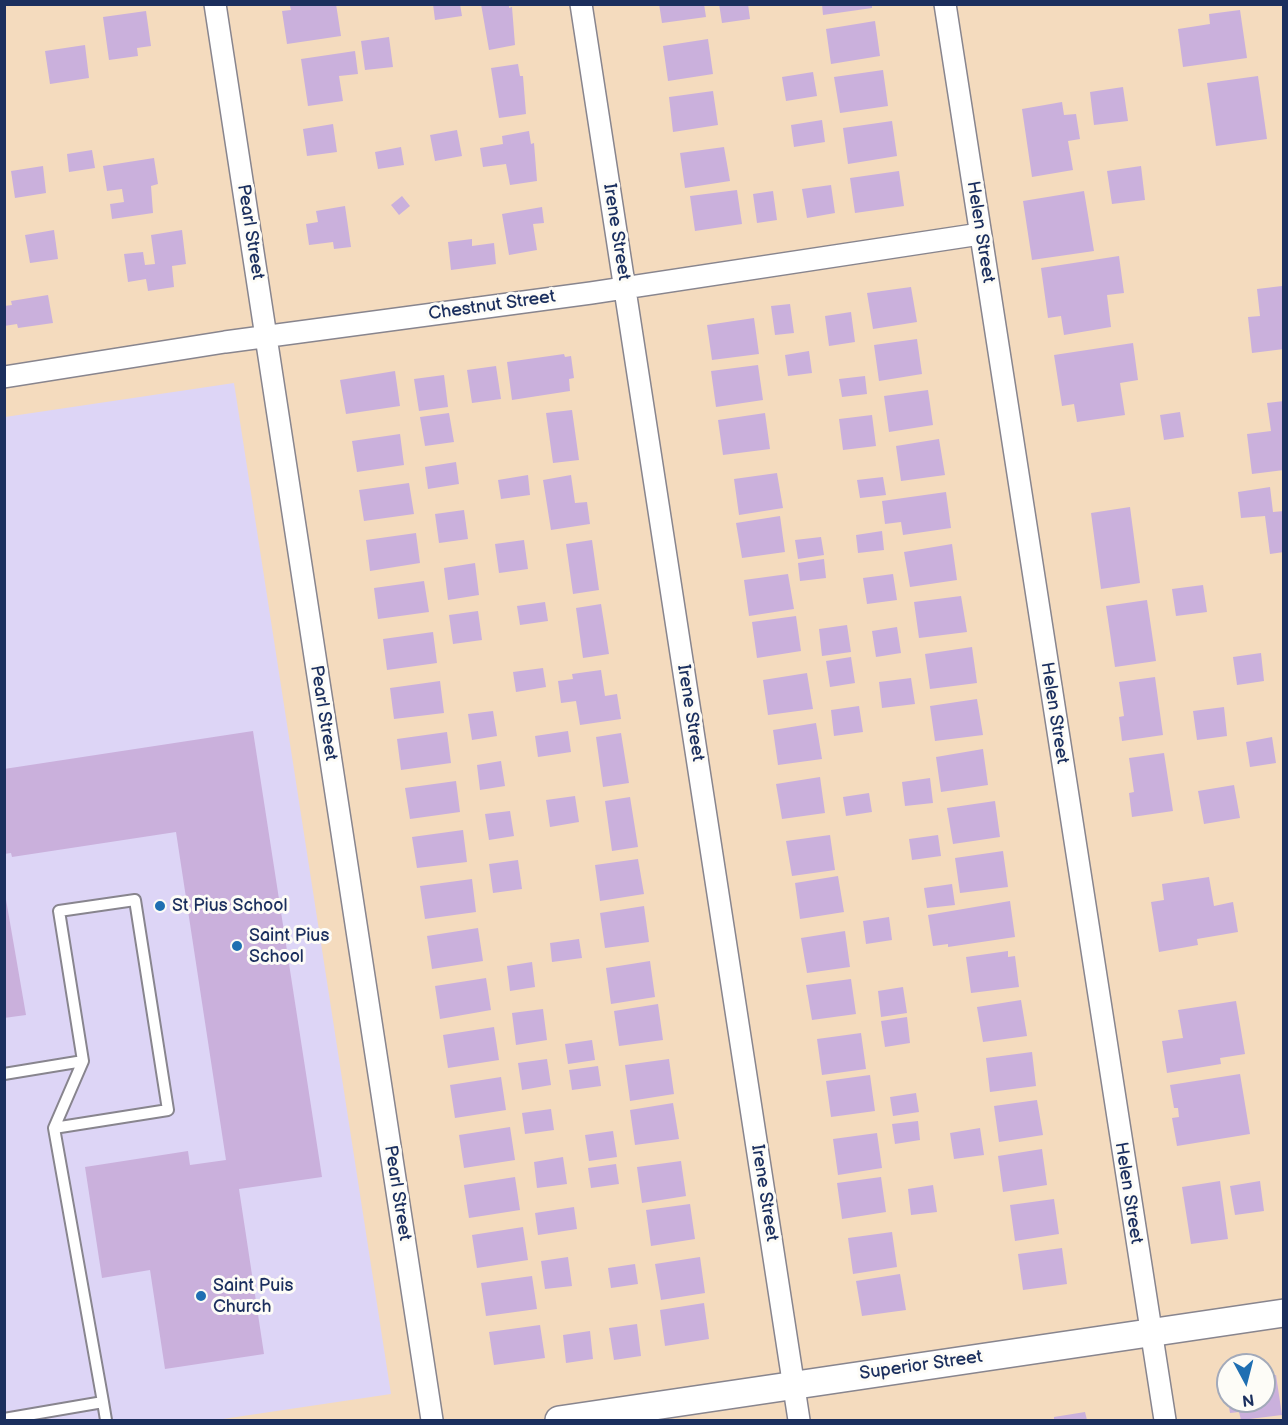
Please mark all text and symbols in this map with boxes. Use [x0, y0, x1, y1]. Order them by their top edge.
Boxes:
street label: Helen Street [961, 180, 999, 284]
street label: Irene Street [598, 182, 634, 282]
street label: Pearl Street [232, 183, 268, 281]
street label: Chestnut Street [427, 286, 557, 326]
street label: Helen Street [1035, 661, 1073, 765]
street label: Irene Street [672, 663, 708, 763]
street label: Pearl Street [305, 664, 341, 762]
place label: St Pius School [172, 895, 287, 917]
marker: St Pius School [153, 899, 167, 913]
place label: Saint Pius School [249, 925, 329, 968]
marker: Saint Pius School [230, 939, 244, 953]
street label: Helen Street [1109, 1141, 1147, 1245]
street label: Irene Street [746, 1143, 782, 1243]
street label: Pearl Street [379, 1144, 415, 1242]
place label: Saint Puis Church [213, 1275, 293, 1318]
marker: Saint Puis Church [194, 1289, 208, 1303]
street label: Superior Street [858, 1347, 984, 1385]
north arrow [1216, 1353, 1276, 1413]
text: N [1241, 1389, 1255, 1410]

